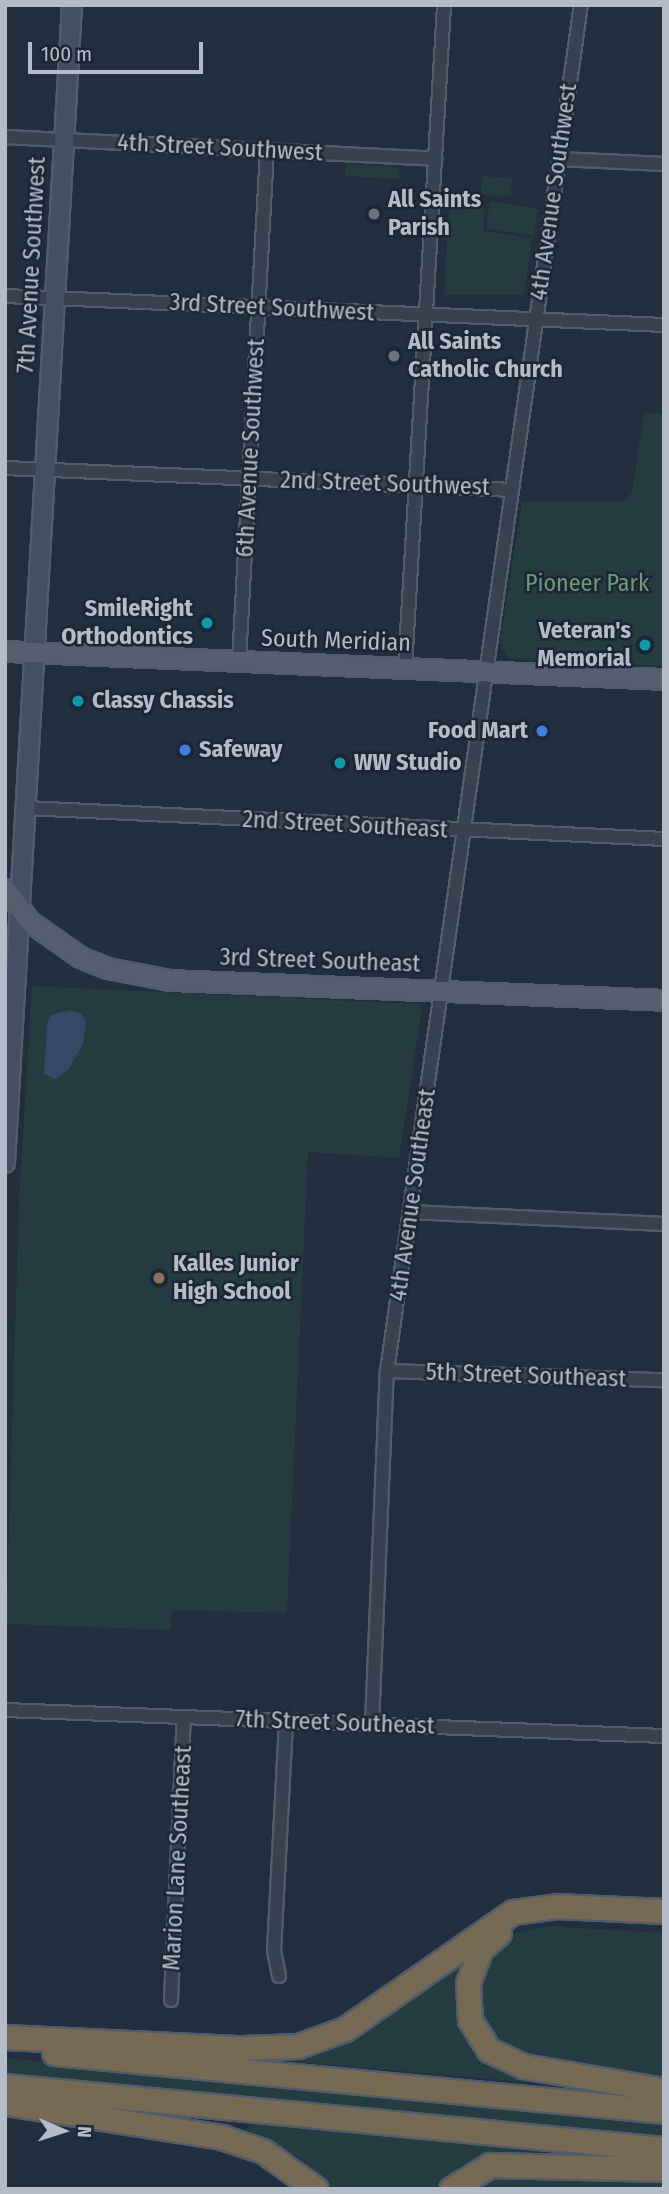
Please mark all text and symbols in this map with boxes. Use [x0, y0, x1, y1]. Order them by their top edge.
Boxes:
scale bar [32, 28, 206, 72]
text: 100 m [41, 41, 92, 67]
street label: 4th Avenue Southwest [525, 82, 583, 302]
street label: 4th Street Southwest [117, 128, 323, 168]
street label: 7th Avenue Southwest [12, 156, 52, 374]
place label: All Saints Parish [388, 186, 481, 242]
marker: All Saints Parish [366, 206, 382, 222]
street label: 3rd Street Southwest [169, 288, 375, 328]
place label: All Saints Catholic Church [408, 328, 563, 384]
street label: 6th Avenue Southwest [231, 338, 271, 558]
marker: All Saints Catholic Church [386, 348, 402, 364]
street label: 2nd Street Southwest [280, 466, 490, 502]
park label: Pioneer Park [525, 570, 649, 598]
place label: SmileRight Orthodontics [61, 595, 193, 651]
marker: SmileRight Orthodontics [199, 615, 215, 631]
place label: Veteran's Memorial [537, 617, 631, 673]
street label: South Meridian [261, 624, 411, 658]
marker: Veteran's Memorial [637, 637, 653, 653]
place label: Classy Chassis [92, 687, 234, 715]
marker: Classy Chassis [70, 693, 86, 709]
place label: Food Mart [428, 717, 528, 745]
marker: Food Mart [534, 723, 550, 739]
place label: Safeway [199, 736, 282, 764]
marker: Safeway [177, 742, 193, 758]
place label: WW Studio [354, 749, 462, 777]
marker: WW Studio [332, 755, 348, 771]
street label: 2nd Street Southeast [242, 805, 448, 845]
street label: 3rd Street Southeast [219, 943, 421, 979]
street label: 4th Avenue Southeast [384, 1087, 442, 1303]
place label: Kalles Junior High School [173, 1250, 299, 1306]
marker: Kalles Junior High School [151, 1270, 167, 1286]
street label: 5th Street Southeast [425, 1358, 627, 1394]
street label: 7th Street Southeast [235, 1705, 435, 1741]
street label: Marion Lane Southeast [158, 1745, 198, 1971]
north arrow [28, 2096, 98, 2166]
text: N [73, 2126, 96, 2138]

